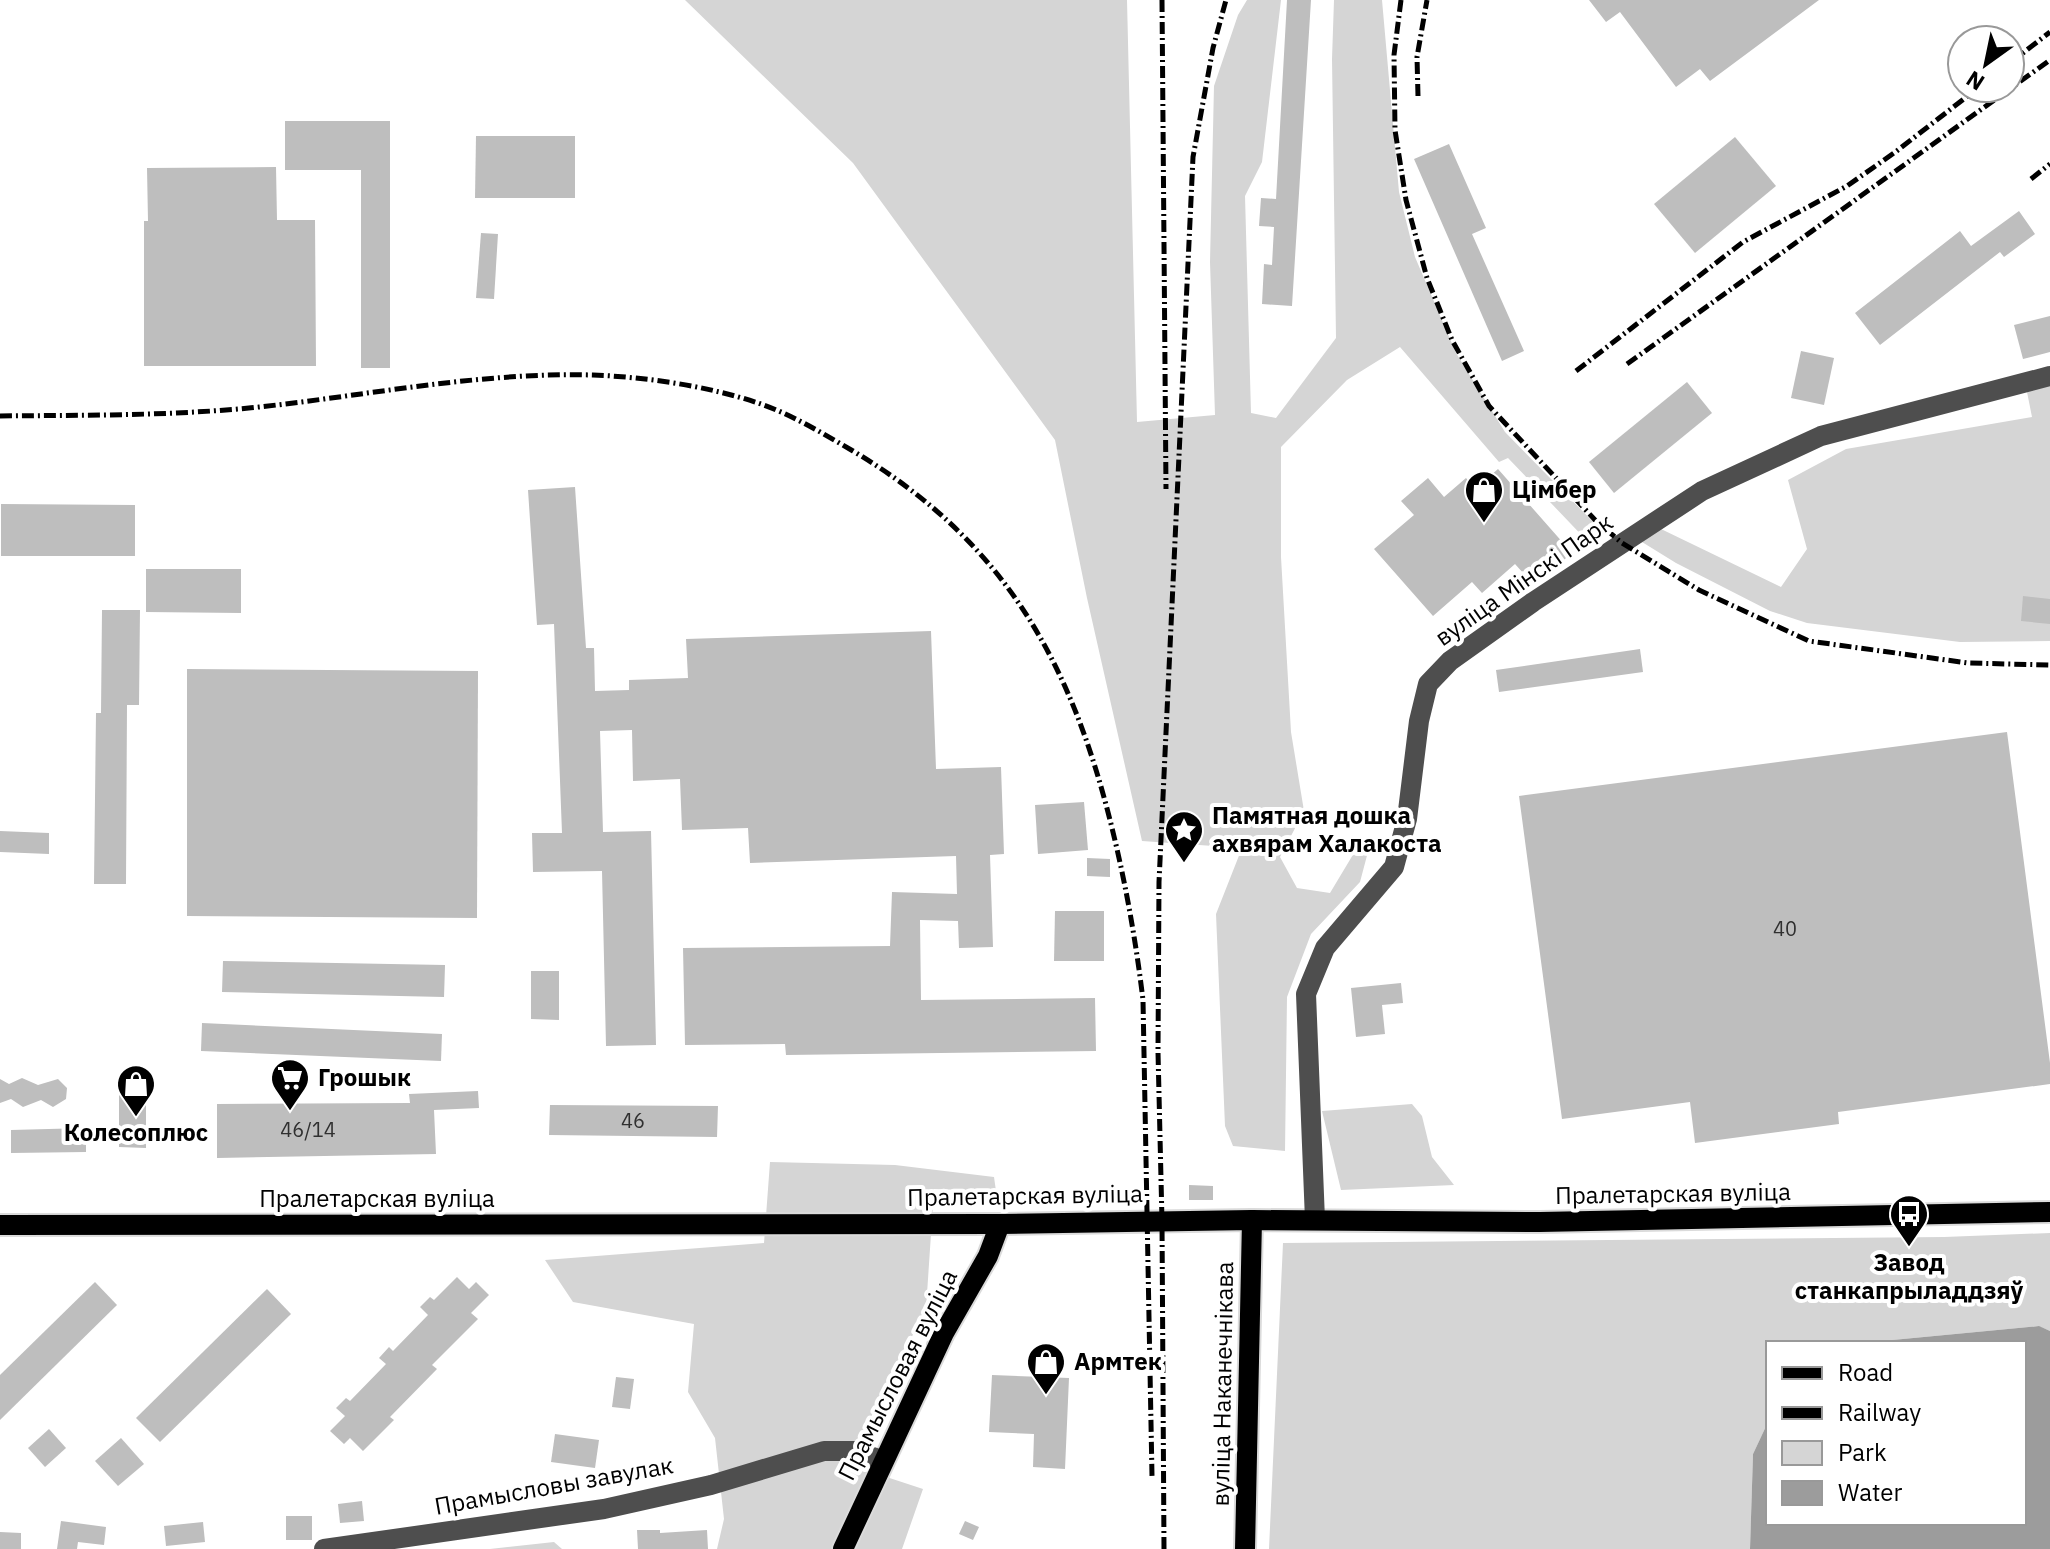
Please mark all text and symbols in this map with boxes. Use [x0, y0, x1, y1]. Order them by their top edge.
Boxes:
north arrow [1946, 24, 2026, 104]
text: N [1960, 65, 1989, 98]
shop icon: Цімбер [1463, 469, 1505, 524]
place label: Цімбер [1512, 473, 1597, 505]
street label: вуліца Мінскі Парк [1428, 506, 1619, 653]
place label: Памятная дошка ахвярам Халакоста [1212, 799, 1442, 859]
place icon: Памятная дошка ахвярам Халакоста [1163, 809, 1205, 864]
house number: 40 [1773, 915, 1797, 942]
supermarket icon: Грошык [269, 1057, 311, 1112]
place label: Грошык [318, 1061, 411, 1093]
shop icon: Колесоплюс [115, 1063, 157, 1118]
house number: 46 [621, 1107, 645, 1134]
place label: Колесоплюс [64, 1116, 208, 1148]
house number: 46/14 [280, 1116, 336, 1143]
street label: Пралетарская вуліца [1555, 1175, 1791, 1211]
street label: Пралетарская вуліца [907, 1177, 1143, 1213]
street label: Пралетарская вуліца [259, 1182, 495, 1214]
bus stop icon: Завод станкапрыладдзяў [1888, 1193, 1930, 1248]
place label: Завод станкапрыладдзяў [1795, 1246, 2023, 1306]
street label: вуліца Наканечнікава [1204, 1261, 1240, 1507]
street label: Прамысловая вуліца [830, 1263, 964, 1485]
shop icon: Армтек [1025, 1341, 1067, 1396]
legend [1766, 1341, 2026, 1525]
place label: Армтек [1074, 1345, 1162, 1377]
text: Road [1838, 1356, 1893, 1388]
text: Railway [1838, 1396, 1921, 1428]
text: Park [1838, 1436, 1887, 1468]
street label: Прамысловы завулак [432, 1448, 676, 1522]
text: Water [1838, 1476, 1902, 1508]

